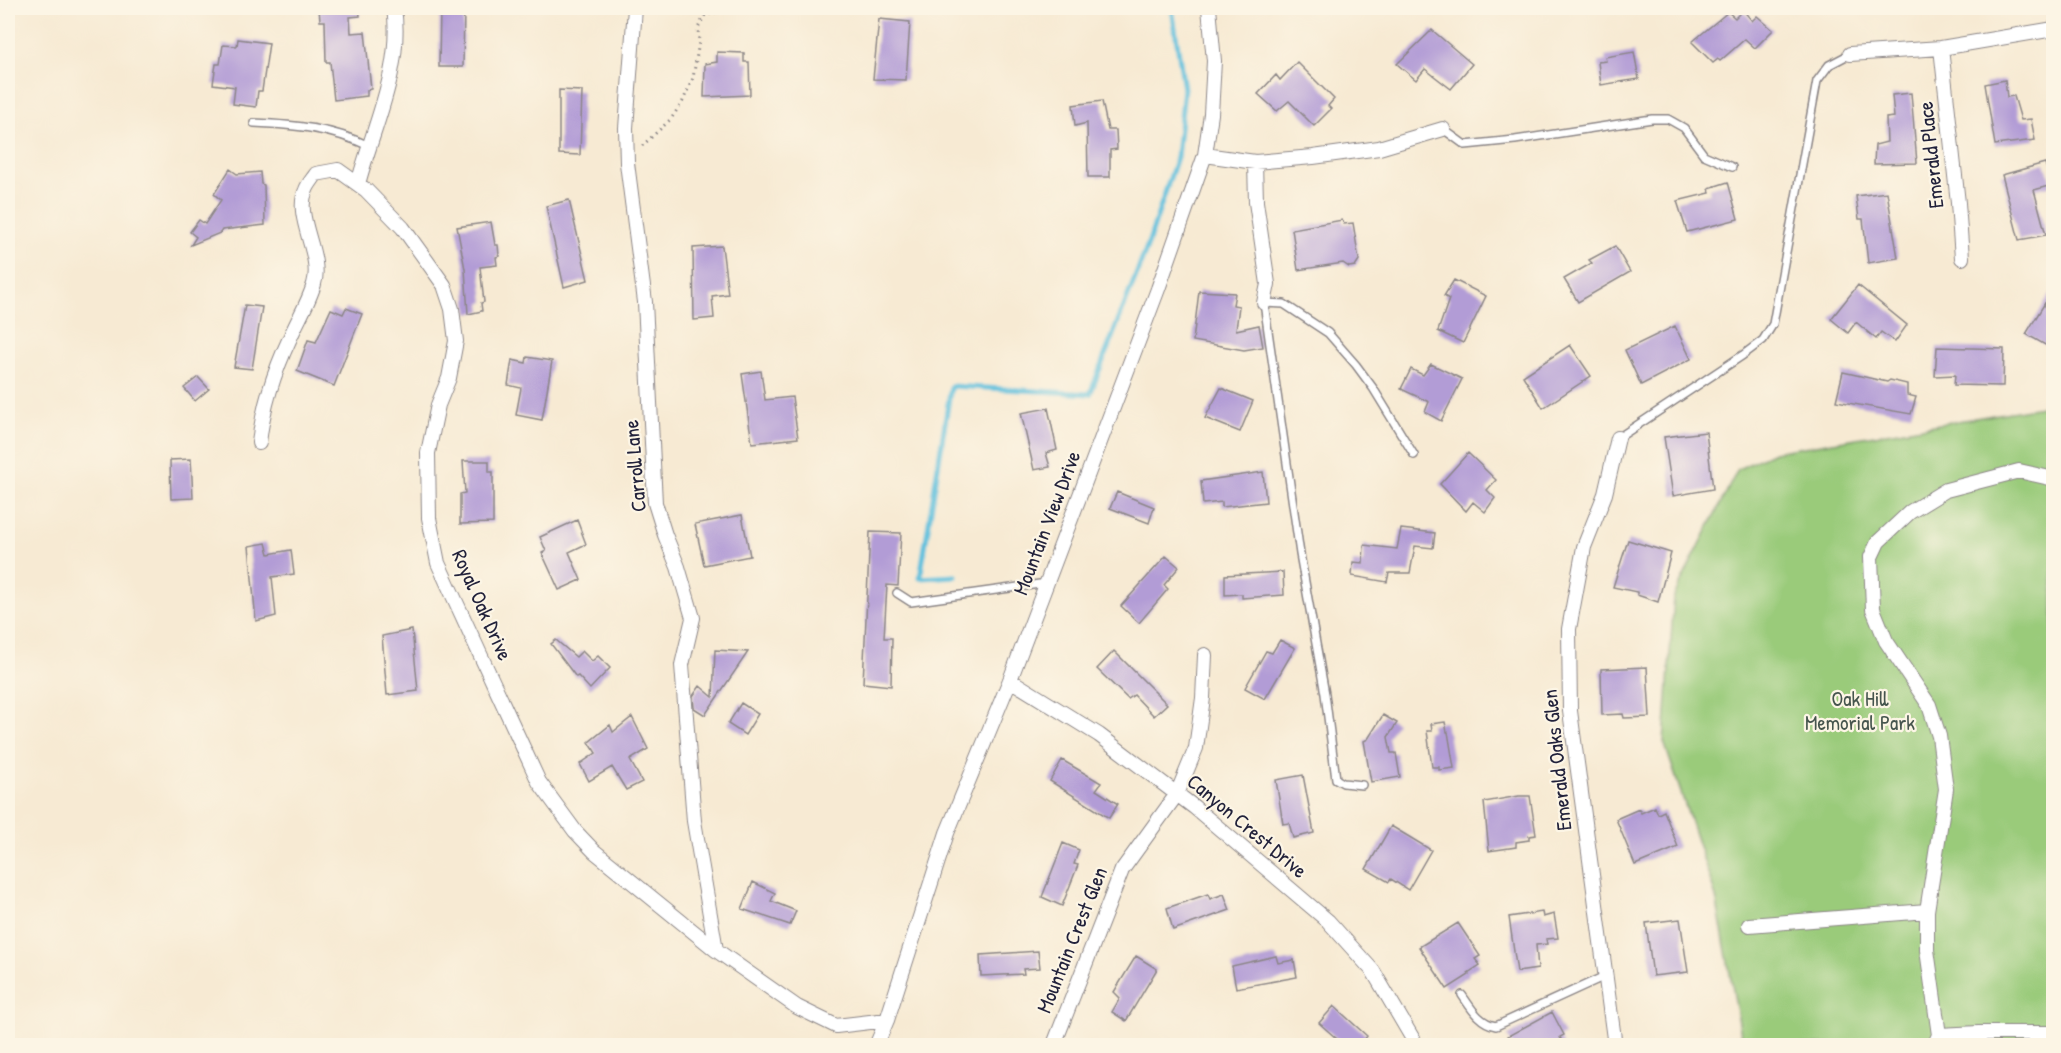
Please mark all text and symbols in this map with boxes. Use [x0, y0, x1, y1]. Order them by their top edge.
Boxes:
street label: Emerald Place [1910, 100, 1951, 210]
street label: Carroll Lane [616, 419, 653, 513]
street label: Mountain View Drive [1006, 447, 1087, 599]
street label: Royal Oak Drive [445, 545, 520, 665]
park label: Oak Hill Memorial Park [1805, 684, 1915, 737]
street label: Emerald Oaks Glen [1535, 688, 1578, 832]
street label: Canyon Crest Drive [1181, 767, 1314, 884]
street label: Mountain Crest Glen [1029, 863, 1114, 1017]

